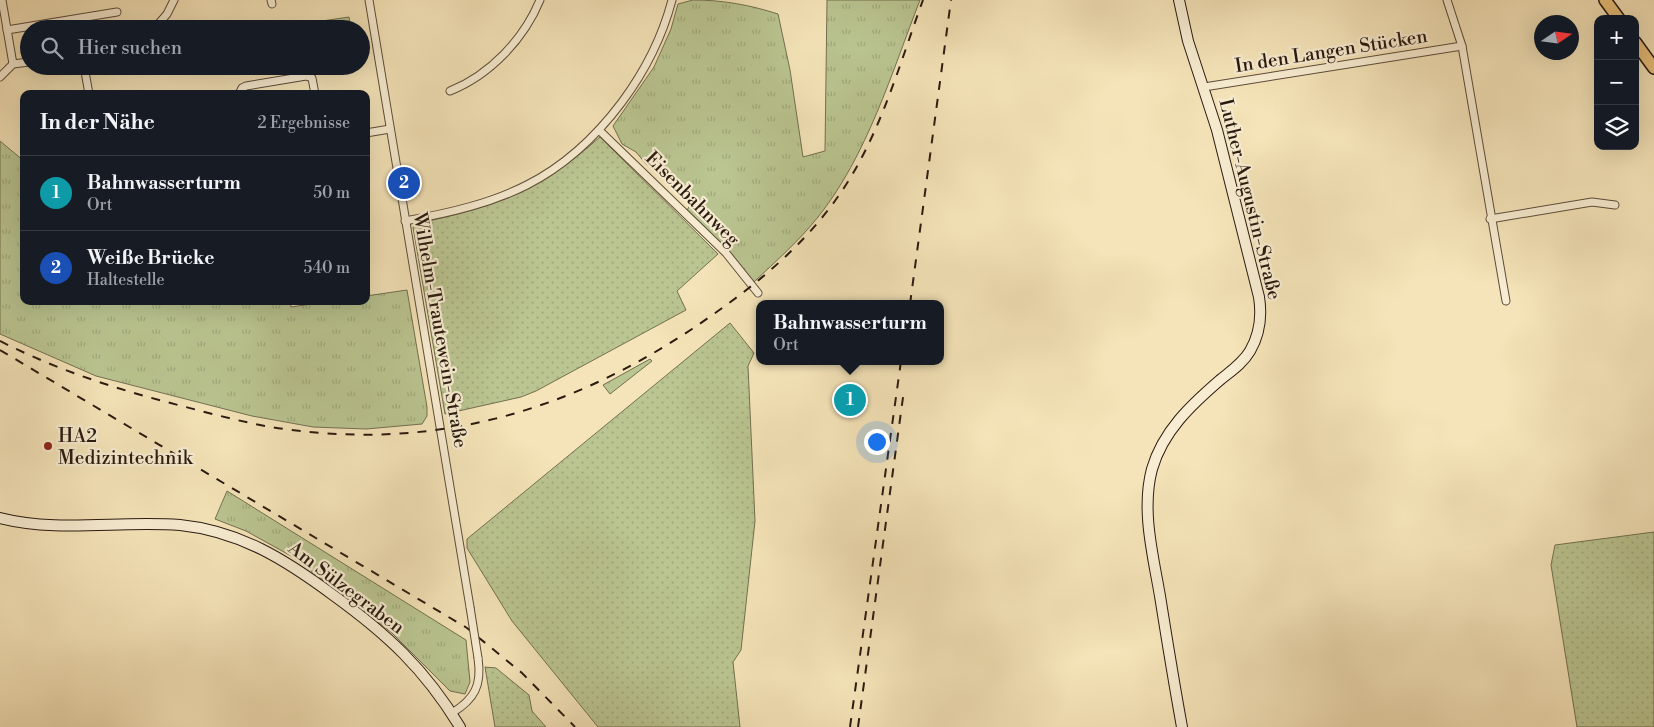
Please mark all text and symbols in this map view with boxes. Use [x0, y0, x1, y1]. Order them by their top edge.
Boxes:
north arrow [1534, 15, 1579, 60]
map controls [1594, 15, 1639, 150]
button: + [1594, 15, 1639, 60]
search box [20, 20, 370, 75]
street label: In den Langen Stücken [1233, 24, 1429, 78]
icon: search [38, 34, 66, 62]
text: Hier suchen [78, 36, 182, 60]
button: − [1594, 60, 1639, 105]
street label: Luther-Augustin-Straße [1213, 96, 1287, 302]
button: layers [1594, 105, 1639, 150]
text: In der Nähe [40, 110, 155, 136]
text: 2 Ergebnisse [258, 113, 350, 133]
street label: Eisenbahnweg [640, 146, 745, 251]
pin: 2 [388, 164, 420, 202]
text: Bahnwasserturm [87, 171, 241, 195]
text: 1 [52, 183, 60, 203]
text: 50 m [313, 183, 350, 203]
text: Ort [87, 195, 113, 215]
street label: Wilhelm-Trautewein-Straße [407, 210, 473, 450]
text: Weiße Brücke [87, 246, 214, 270]
text: 2 [51, 258, 61, 278]
text: 540 m [303, 258, 350, 278]
text: Haltestelle [87, 270, 165, 290]
popup [756, 300, 944, 365]
text: Bahnwasserturm [773, 311, 927, 335]
text: Ort [773, 335, 799, 355]
pin: 1 [834, 381, 866, 419]
place label: HA2 Medizintechnik [58, 424, 194, 470]
your location [864, 429, 890, 455]
marker: HA2 Medizintechnik [42, 440, 54, 452]
street label: Am Sülzegraben [283, 536, 409, 639]

